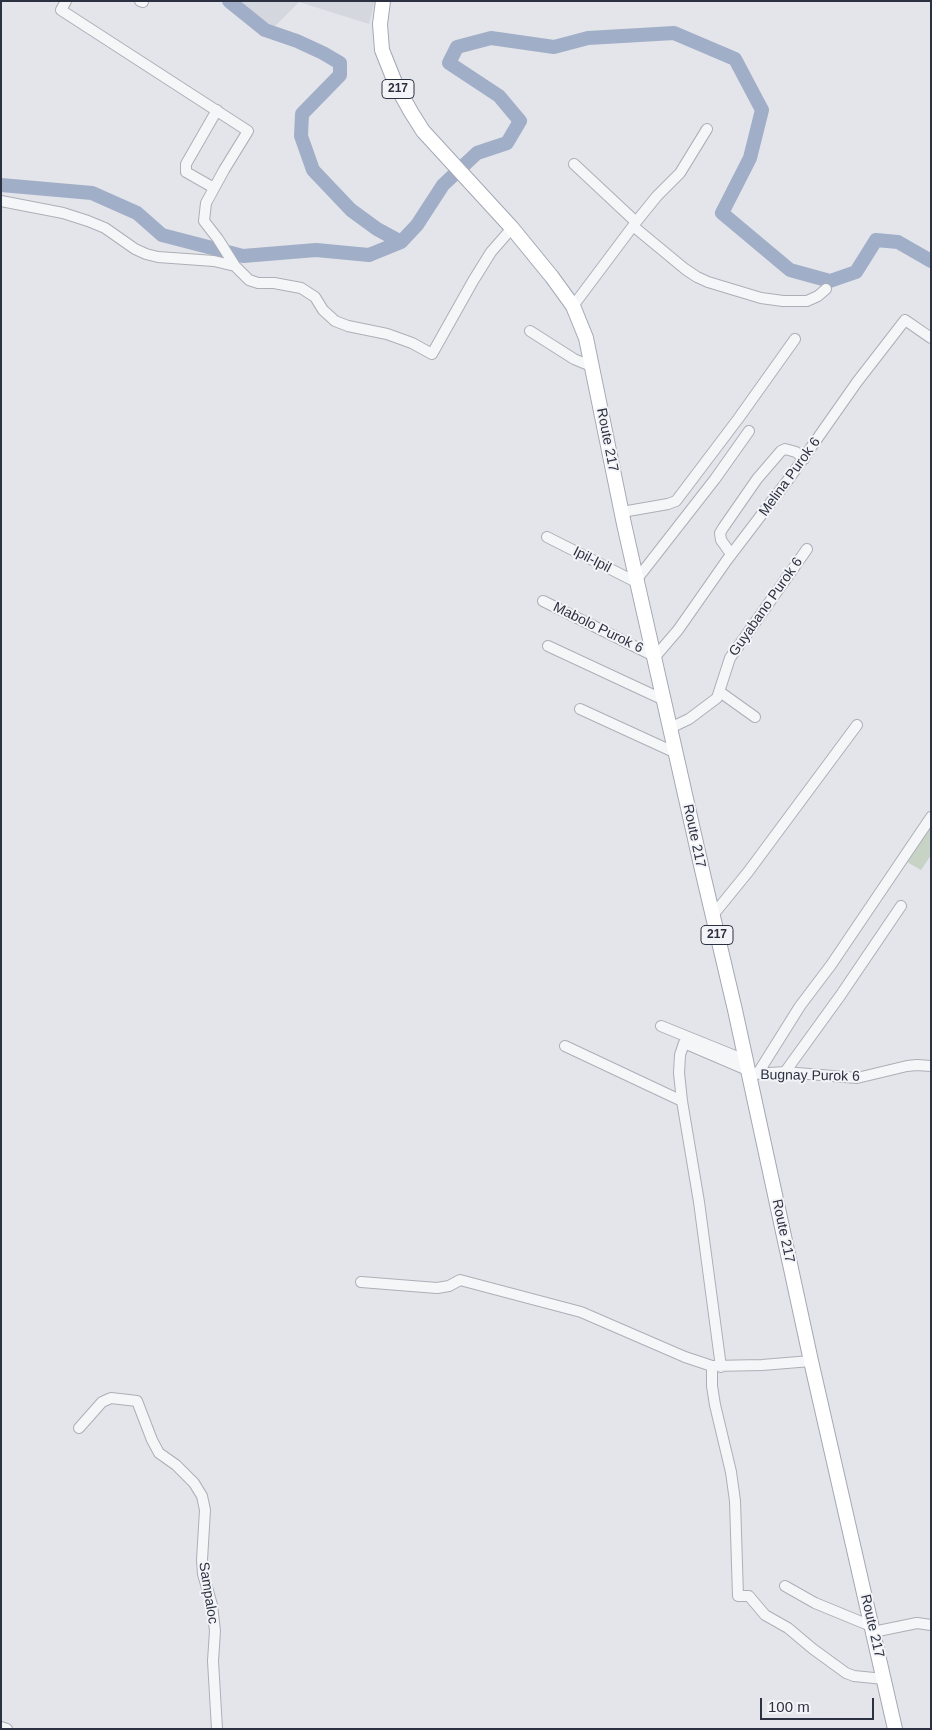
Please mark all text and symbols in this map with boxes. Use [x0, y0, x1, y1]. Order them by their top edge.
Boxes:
road number: 217 [382, 80, 414, 98]
street label: Route 217 [593, 407, 621, 473]
street label: Melina Purok 6 [756, 434, 824, 520]
street label: Ipil-Ipil [570, 543, 614, 577]
street label: Guyabano Purok 6 [726, 554, 806, 660]
street label: Mabolo Purok 6 [550, 599, 646, 657]
street label: Route 217 [679, 803, 709, 869]
road number: 217 [701, 926, 733, 944]
street label: Bugnay Purok 6 [760, 1067, 860, 1085]
street label: Route 217 [768, 1198, 798, 1264]
street label: Sampaloc [195, 1561, 221, 1625]
street label: Route 217 [857, 1593, 887, 1659]
scale bar [762, 1688, 876, 1720]
text: 100 m [768, 1698, 810, 1715]

